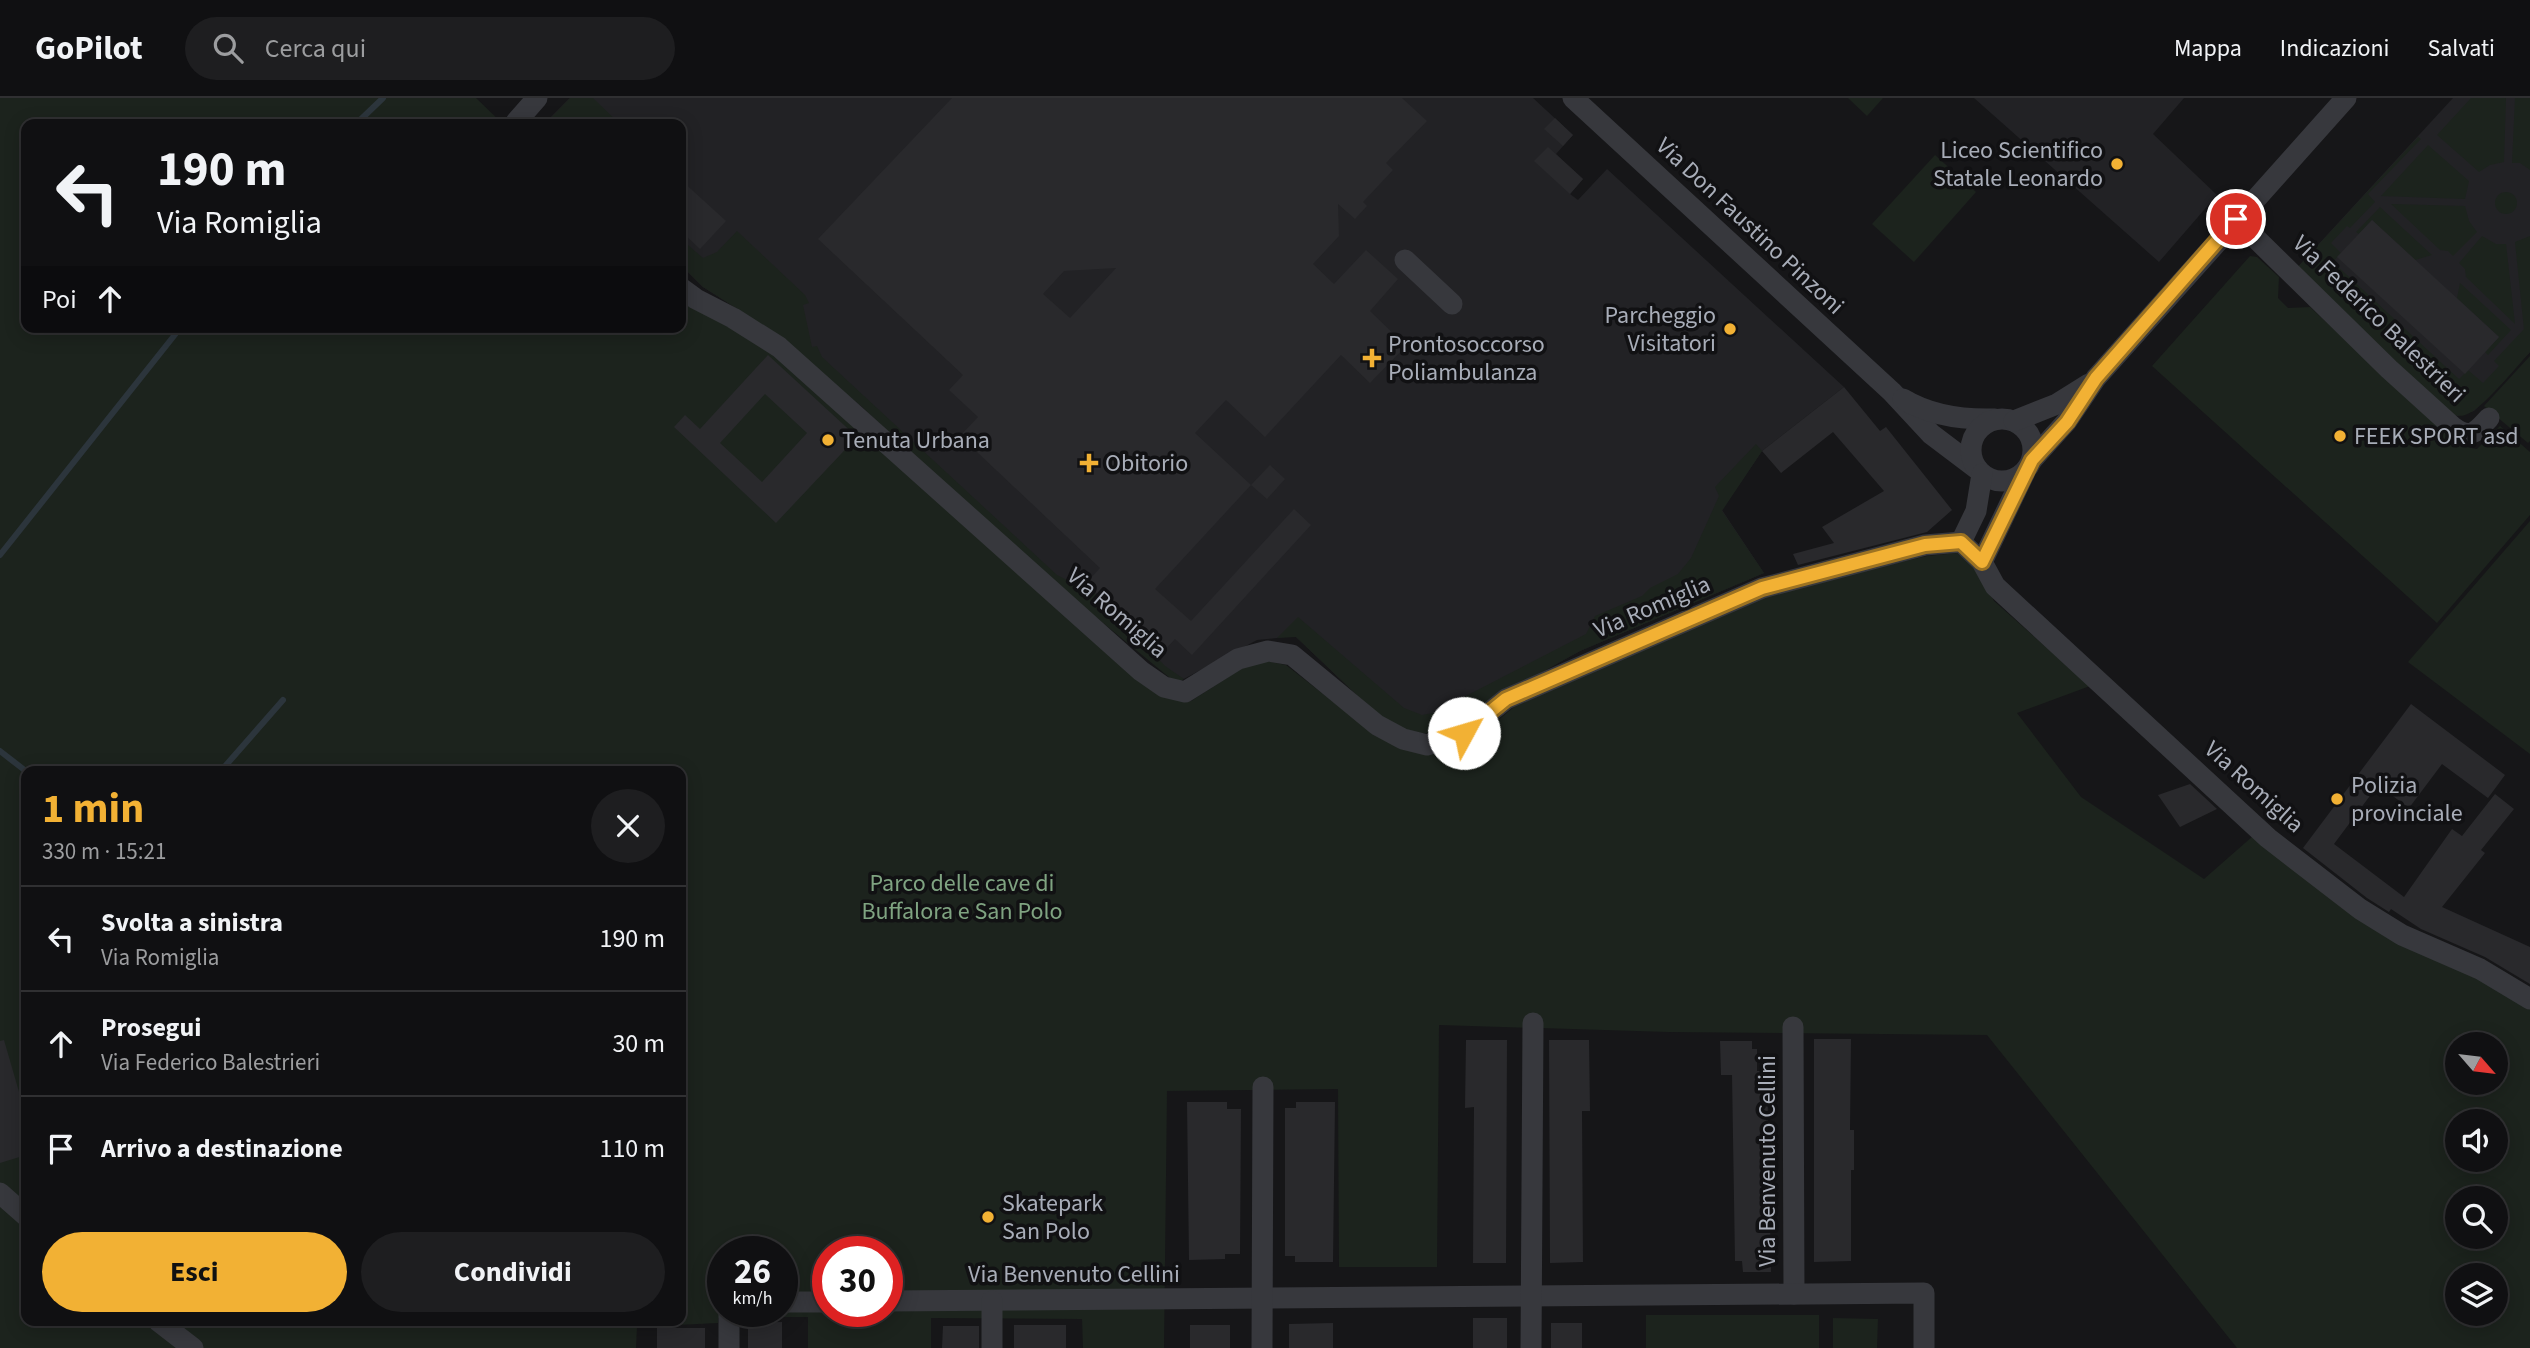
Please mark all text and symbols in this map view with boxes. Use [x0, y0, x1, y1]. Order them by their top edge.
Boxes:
search box [185, 17, 675, 80]
text: GoPilot [35, 25, 143, 72]
icon: search [209, 29, 247, 67]
text: Cerca qui [265, 30, 366, 67]
text: Mappa [2174, 31, 2242, 66]
text: Indicazioni [2280, 31, 2389, 66]
text: Salvati [2427, 31, 2495, 66]
street label: Via Don Faustino Pinzoni [1648, 129, 1852, 323]
place label: Liceo Scientifico Statale Leonardo [1933, 133, 2103, 196]
text: 190 m [157, 135, 286, 205]
icon: left [42, 147, 133, 238]
marker: Liceo Scientifico Statale Leonardo [2109, 156, 2125, 172]
pin [2206, 189, 2266, 249]
text: Via Romiglia [157, 200, 322, 246]
icon: arrive [2217, 200, 2255, 238]
street label: Via Federico Balestrieri [2285, 227, 2473, 411]
icon: ahead [91, 280, 129, 318]
text: Poi [42, 281, 77, 318]
place label: Parcheggio Visitatori [1604, 298, 1716, 361]
marker: Parcheggio Visitatori [1722, 321, 1738, 337]
place label: Prontosoccorso Poliambulanza [1388, 327, 1545, 390]
marker: Prontosoccorso Poliambulanza [1362, 348, 1382, 368]
place label: FEEK SPORT asd [2354, 419, 2519, 454]
place label: Tenuta Urbana [842, 423, 990, 458]
marker: FEEK SPORT asd [2332, 428, 2348, 444]
marker: Tenuta Urbana [820, 432, 836, 448]
place label: Obitorio [1105, 446, 1188, 481]
marker: Obitorio [1079, 453, 1099, 473]
street label: Via Romiglia [1059, 559, 1175, 667]
street label: Via Romiglia [1588, 567, 1716, 647]
position arrow [1427, 696, 1501, 770]
street label: Via Romiglia [2196, 733, 2312, 841]
place label: Polizia provinciale [2351, 768, 2463, 831]
text: 1 min [42, 779, 144, 839]
button: close [591, 789, 665, 863]
marker: Polizia provinciale [2329, 791, 2345, 807]
text: 330 m · 15:21 [42, 835, 166, 868]
park label: Parco delle cave di Buffalora e San Polo [861, 866, 1063, 929]
text: Svolta a sinistra [101, 904, 283, 941]
icon: left [42, 920, 80, 958]
text: 190 m [599, 920, 665, 957]
text: Via Romiglia [101, 941, 219, 974]
text: Prosegui [101, 1009, 201, 1046]
icon: ahead [42, 1025, 80, 1063]
text: 30 m [612, 1025, 665, 1062]
north arrow [2445, 1032, 2508, 1096]
map controls [2445, 1032, 2508, 1326]
text: Via Federico Balestrieri [101, 1046, 320, 1079]
street label: Via Benvenuto Cellini [1750, 1055, 1785, 1267]
button: sound [2445, 1109, 2508, 1172]
icon: arrive [42, 1130, 80, 1168]
text: Arrivo a destinazione [101, 1130, 343, 1167]
text: 110 m [599, 1130, 665, 1167]
place label: Skatepark San Polo [1002, 1186, 1103, 1249]
button: search [2445, 1186, 2508, 1249]
marker: Skatepark San Polo [980, 1209, 996, 1225]
button: Esci [42, 1232, 347, 1312]
button: Condividi [361, 1232, 665, 1312]
speed limit sign: 30 [812, 1236, 903, 1327]
text: 26 [734, 1247, 771, 1297]
street label: Via Benvenuto Cellini [968, 1257, 1180, 1292]
button: layers [2445, 1263, 2508, 1326]
text: km/h [733, 1286, 772, 1311]

